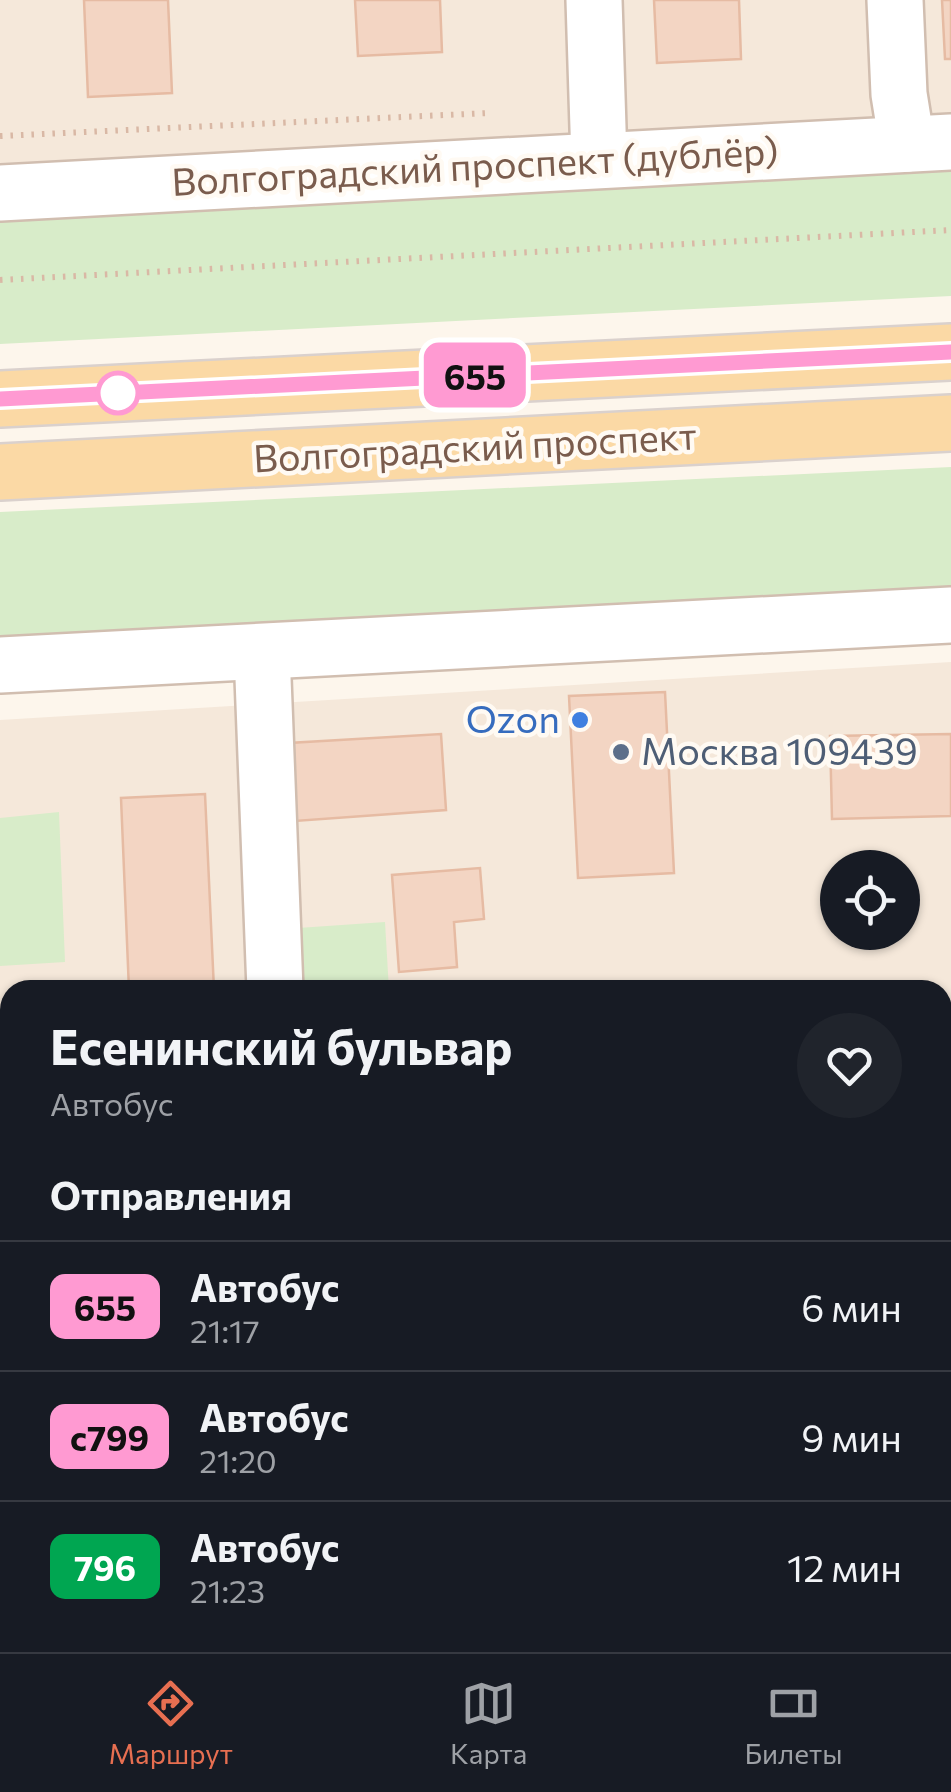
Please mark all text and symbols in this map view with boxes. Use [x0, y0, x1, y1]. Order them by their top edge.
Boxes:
street label: Волгоградский проспект (дублёр) [170, 125, 780, 204]
line badge: 655 [418, 342, 532, 408]
text: 655 [444, 354, 506, 397]
unlabelled marker [97, 372, 139, 414]
street label: Волгоградский проспект [252, 410, 698, 481]
place label: Ozon [466, 694, 560, 741]
marker: Ozon [569, 709, 591, 731]
place label: Москва 109439 [641, 726, 918, 773]
marker: Москва 109439 [610, 741, 632, 763]
map controls [820, 850, 920, 950]
button: locate [820, 850, 920, 950]
button: heart [797, 1013, 902, 1118]
text: Есенинский бульвар [50, 1016, 513, 1075]
text: Автобус [50, 1083, 174, 1123]
text: Отправления [50, 1171, 292, 1218]
text: Автобус [190, 1263, 340, 1310]
text: 6 мин [801, 1283, 902, 1330]
text: 655 [74, 1285, 136, 1328]
text: 21:17 [190, 1310, 260, 1350]
text: Автобус [199, 1393, 349, 1440]
text: 9 мин [801, 1413, 902, 1460]
text: с799 [70, 1415, 149, 1458]
text: 21:20 [199, 1440, 277, 1480]
text: Автобус [190, 1523, 340, 1570]
text: 12 мин [787, 1543, 902, 1590]
text: 796 [74, 1545, 136, 1588]
text: 21:23 [190, 1570, 265, 1610]
tab: Маршрут [109, 1676, 233, 1770]
tab: Карта [450, 1676, 527, 1770]
tab: Билеты [744, 1676, 842, 1770]

